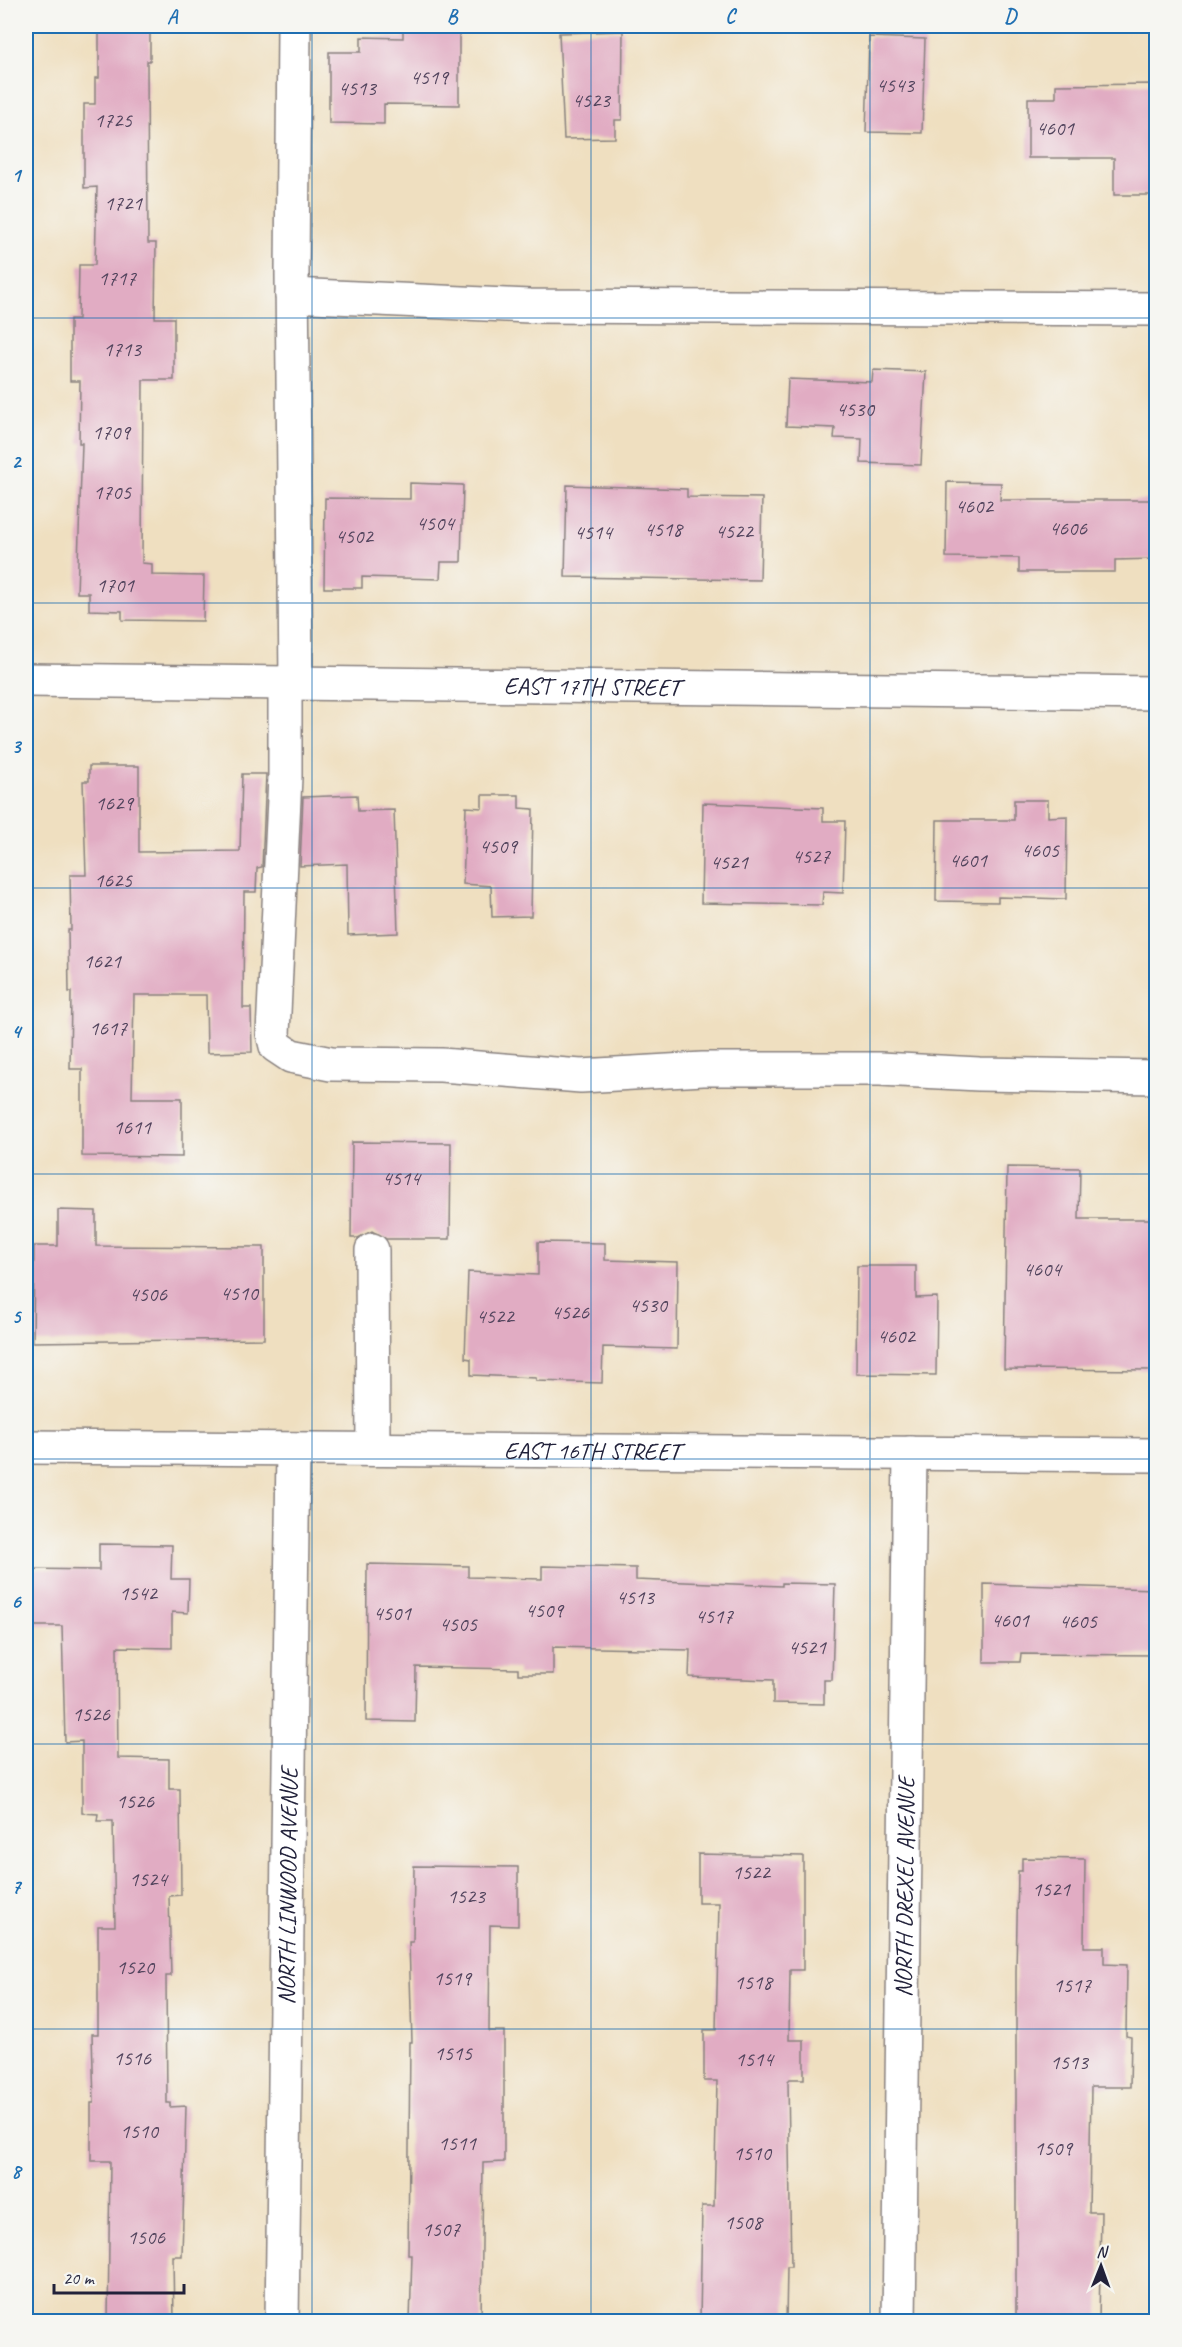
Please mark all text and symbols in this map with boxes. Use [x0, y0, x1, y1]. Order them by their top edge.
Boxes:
text: A [167, 4, 179, 29]
text: B [447, 4, 459, 29]
text: C [725, 4, 737, 29]
text: D [1004, 4, 1018, 29]
house number: 4519 [410, 64, 449, 90]
house number: 4543 [876, 72, 915, 98]
house number: 4513 [338, 75, 377, 101]
house number: 4523 [572, 87, 611, 113]
house number: 1725 [94, 107, 133, 133]
house number: 4601 [1036, 115, 1075, 141]
text: 1 [12, 163, 23, 188]
house number: 1721 [104, 190, 143, 216]
house number: 1717 [98, 265, 137, 291]
house number: 1713 [103, 336, 142, 362]
house number: 4530 [836, 396, 875, 422]
house number: 1709 [92, 419, 131, 445]
text: 2 [12, 449, 23, 474]
house number: 1705 [93, 479, 132, 505]
house number: 4602 [955, 493, 994, 519]
house number: 4504 [416, 510, 456, 536]
house number: 4606 [1049, 515, 1087, 541]
house number: 4518 [644, 516, 684, 542]
house number: 4522 [715, 518, 754, 544]
house number: 4514 [574, 519, 614, 545]
house number: 4502 [335, 523, 374, 549]
house number: 1701 [96, 572, 135, 598]
street label: EAST 17TH STREET [504, 670, 686, 703]
text: 3 [12, 734, 23, 759]
house number: 1629 [95, 790, 134, 816]
house number: 4509 [479, 833, 518, 859]
house number: 4605 [1021, 837, 1060, 863]
house number: 4527 [792, 843, 831, 869]
house number: 4601 [949, 847, 988, 873]
house number: 4521 [710, 849, 749, 875]
house number: 1625 [94, 867, 133, 893]
house number: 1621 [83, 948, 122, 974]
house number: 1617 [89, 1015, 128, 1041]
text: 4 [12, 1019, 24, 1044]
house number: 1611 [113, 1114, 152, 1140]
house number: 4514 [382, 1165, 422, 1191]
house number: 4604 [1023, 1256, 1063, 1282]
house number: 4510 [220, 1280, 259, 1306]
house number: 4506 [129, 1281, 167, 1307]
house number: 4530 [629, 1292, 668, 1318]
house number: 4526 [551, 1299, 589, 1325]
house number: 4522 [476, 1303, 515, 1329]
text: 5 [12, 1304, 23, 1329]
house number: 4602 [877, 1323, 916, 1349]
street label: EAST 16TH STREET [504, 1435, 686, 1467]
house number: 1542 [119, 1580, 158, 1606]
house number: 4513 [616, 1584, 655, 1610]
text: 6 [11, 1589, 22, 1614]
house number: 4509 [525, 1597, 564, 1623]
house number: 4501 [373, 1600, 412, 1626]
house number: 4517 [695, 1603, 734, 1629]
house number: 4601 [991, 1607, 1030, 1633]
house number: 4605 [1059, 1608, 1098, 1634]
house number: 4505 [439, 1611, 478, 1637]
house number: 4521 [788, 1634, 827, 1660]
house number: 1526 [72, 1701, 110, 1727]
street label: NORTH LINWOOD AVENUE [271, 1764, 304, 2005]
street label: NORTH DREXEL AVENUE [888, 1774, 921, 1997]
house number: 1526 [116, 1788, 154, 1814]
house number: 1522 [732, 1859, 771, 1885]
house number: 1524 [129, 1866, 169, 1892]
text: 7 [12, 1874, 23, 1899]
house number: 1521 [1032, 1876, 1071, 1902]
house number: 1523 [447, 1883, 486, 1909]
house number: 1520 [116, 1954, 155, 1980]
house number: 1519 [433, 1965, 472, 1991]
house number: 1518 [734, 1969, 774, 1995]
house number: 1517 [1053, 1972, 1092, 1998]
house number: 1515 [434, 2040, 473, 2066]
house number: 1516 [113, 2045, 151, 2071]
house number: 1514 [735, 2046, 775, 2072]
house number: 1513 [1050, 2049, 1089, 2075]
house number: 1510 [120, 2118, 159, 2144]
house number: 1511 [438, 2130, 477, 2156]
house number: 1509 [1034, 2135, 1073, 2161]
house number: 1510 [733, 2140, 772, 2166]
text: 8 [12, 2159, 24, 2184]
house number: 1508 [724, 2209, 764, 2235]
house number: 1507 [422, 2216, 461, 2242]
house number: 1506 [127, 2224, 165, 2250]
north arrow [1071, 2236, 1131, 2296]
text: N [1096, 2242, 1109, 2262]
scale bar [54, 2257, 184, 2295]
text: 20 m [63, 2267, 96, 2289]

